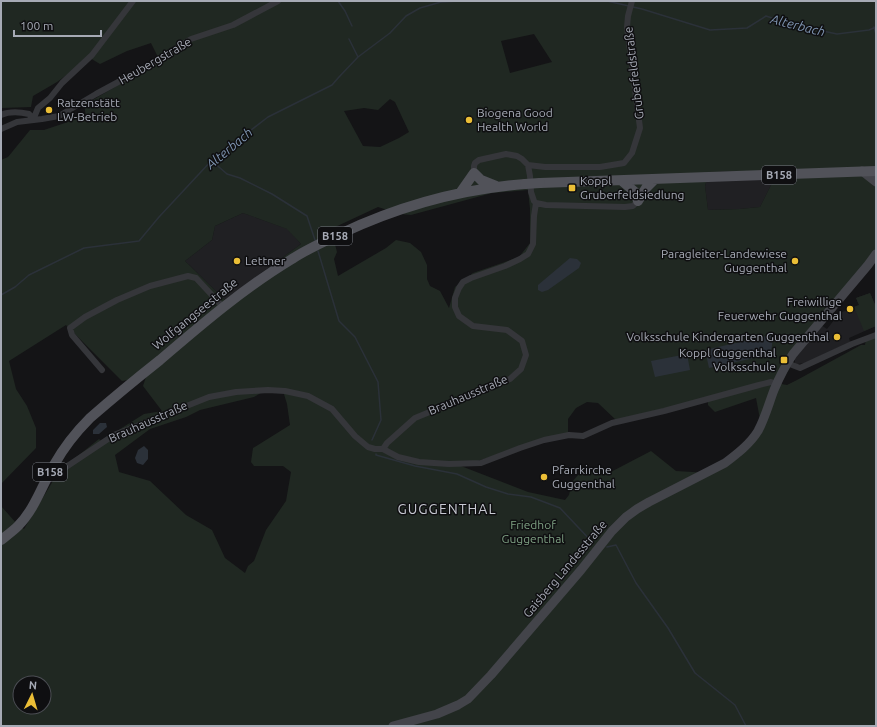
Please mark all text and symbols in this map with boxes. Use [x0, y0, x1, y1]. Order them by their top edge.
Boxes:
water label: Alterbach [768, 11, 827, 39]
scale bar [14, 12, 101, 38]
text: 100 m [20, 19, 53, 32]
street label: Gruberfeldstraße [621, 26, 646, 120]
street label: Heubergstraße [116, 35, 193, 87]
place label: Ratzenstätt LW-Betrieb [57, 96, 120, 123]
marker: Ratzenstätt LW-Betrieb [44, 105, 54, 115]
place label: Biogena Good Health World [477, 106, 553, 133]
marker: Biogena Good Health World [464, 115, 474, 125]
water label: Alterbach [202, 125, 255, 172]
road number: B158 [762, 166, 796, 184]
place label: Koppl Gruberfeldsiedlung [580, 174, 684, 201]
marker: Koppl Gruberfeldsiedlung [567, 183, 577, 193]
road number: B158 [318, 227, 352, 245]
place label: Paragleiter-Landewiese Guggenthal [661, 247, 787, 274]
place label: Lettner [245, 254, 286, 267]
marker: Lettner [232, 256, 242, 266]
marker: Paragleiter-Landewiese Guggenthal [790, 256, 800, 266]
street label: Wolfgangseestraße [150, 275, 240, 352]
place label: Freiwillige Feuerwehr Guggenthal [718, 295, 842, 322]
marker: Freiwillige Feuerwehr Guggenthal [845, 304, 855, 314]
place label: Volksschule Kindergarten Guggenthal [626, 330, 829, 343]
marker: Volksschule Kindergarten Guggenthal [832, 332, 842, 342]
place label: Koppl Guggenthal Volksschule [679, 346, 776, 373]
marker: Koppl Guggenthal Volksschule [779, 355, 789, 365]
street label: Brauhausstraße [426, 372, 509, 417]
street label: Brauhausstraße [106, 398, 189, 445]
road number: B158 [33, 463, 67, 481]
place label: Pfarrkirche Guggenthal [552, 463, 615, 490]
marker: Pfarrkirche Guggenthal [539, 472, 549, 482]
district label: GUGGENTHAL [397, 501, 497, 517]
park label: Friedhof Guggenthal [502, 518, 564, 545]
street label: Gaisberg Landesstraße [520, 518, 609, 620]
north arrow [12, 675, 52, 715]
text: N [28, 679, 37, 691]

